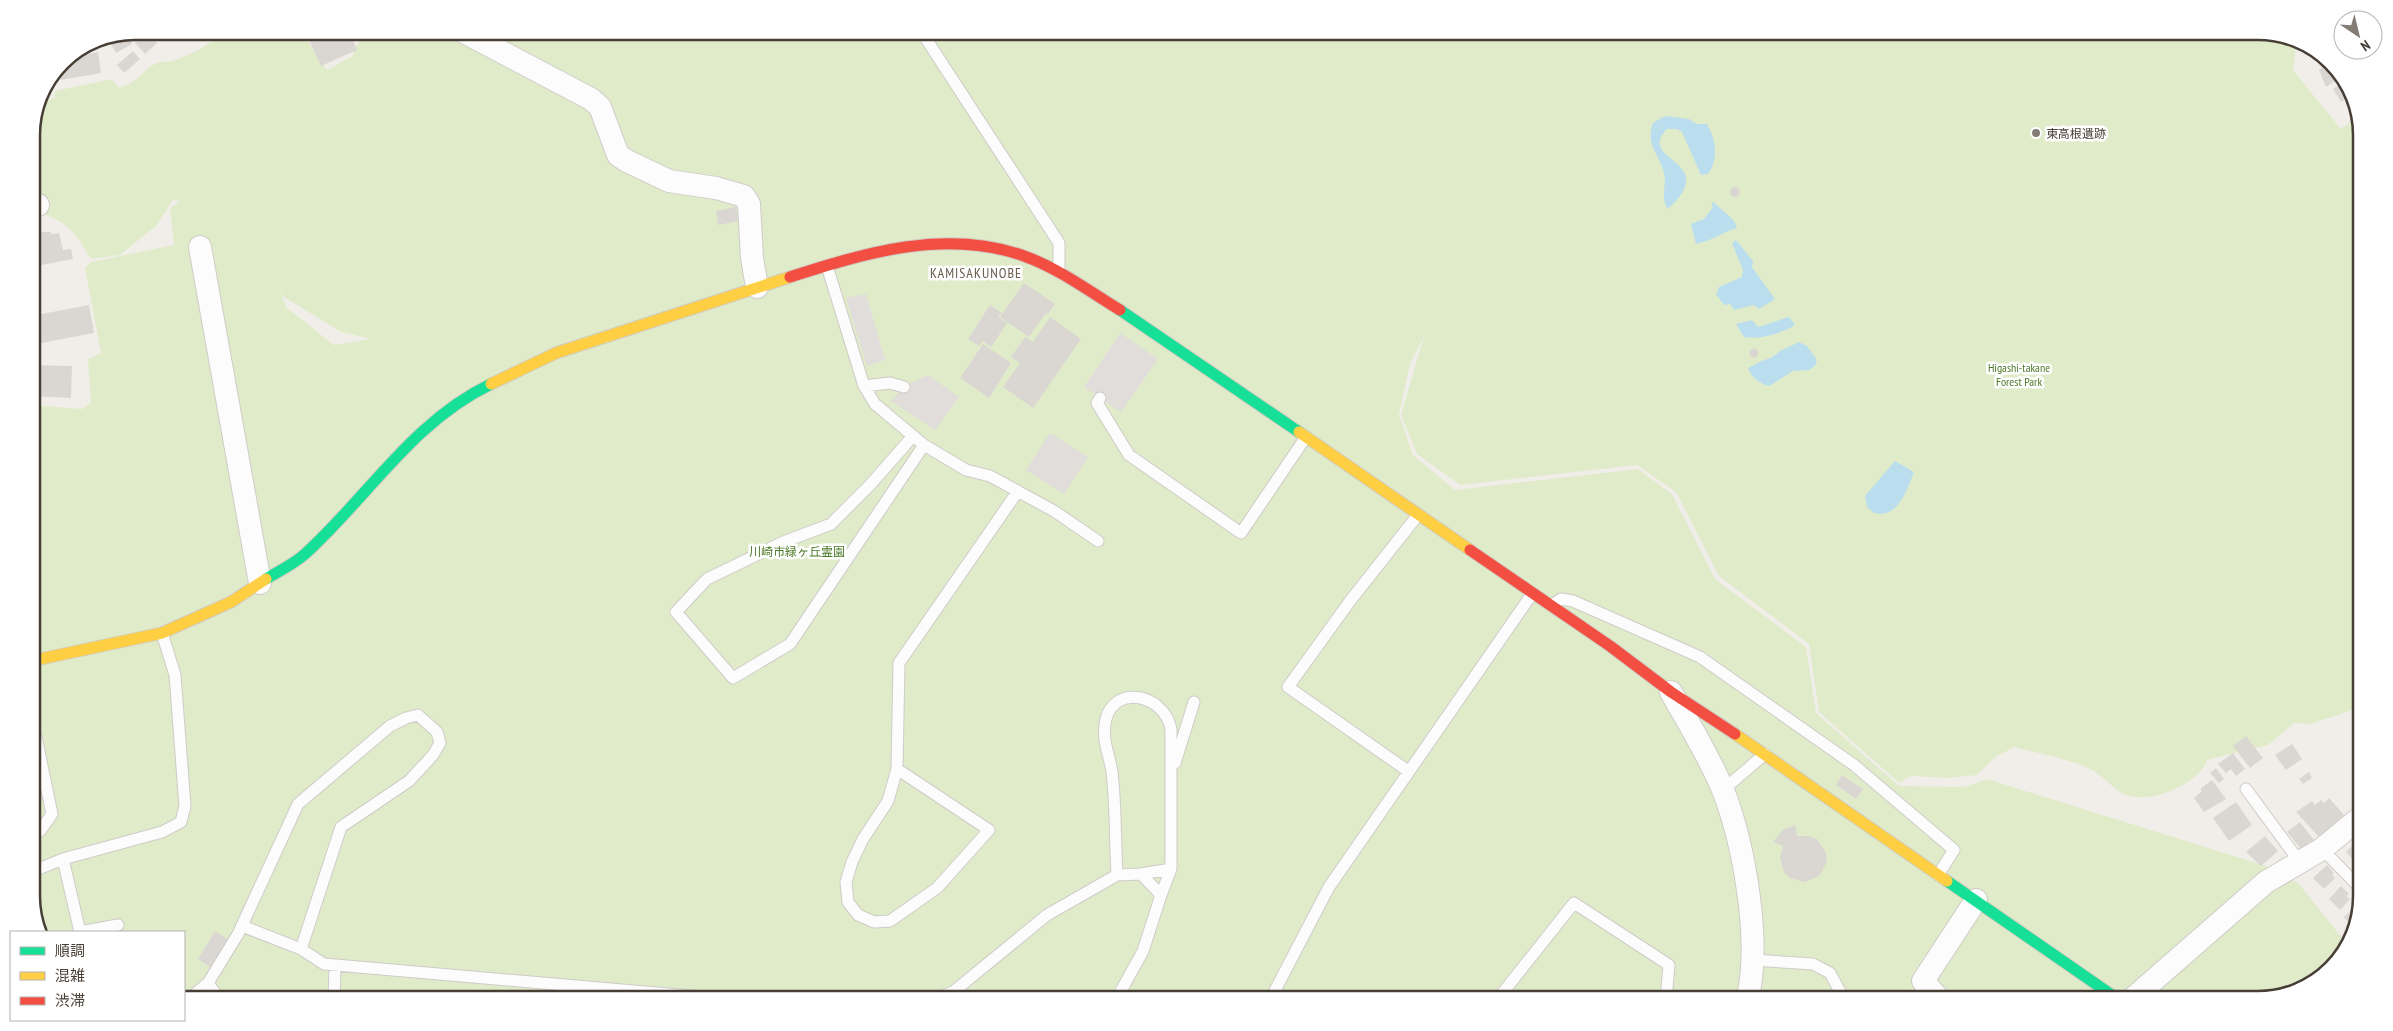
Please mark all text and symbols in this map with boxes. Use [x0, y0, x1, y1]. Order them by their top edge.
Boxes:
north arrow [2333, 10, 2383, 60]
text: N [2357, 36, 2374, 55]
place label: 東高根遺跡 [2046, 126, 2106, 141]
marker: 東高根遺跡 [2030, 127, 2042, 139]
district label: KAMISAKUNOBE [930, 264, 1022, 282]
park label: Higashi-takane Forest Park [1988, 360, 2050, 389]
park label: 川崎市緑ヶ丘霊園 [749, 544, 845, 559]
legend [10, 931, 185, 1021]
text: 順調 [55, 941, 85, 960]
text: 混雑 [55, 966, 85, 985]
text: 渋滞 [55, 991, 85, 1010]

